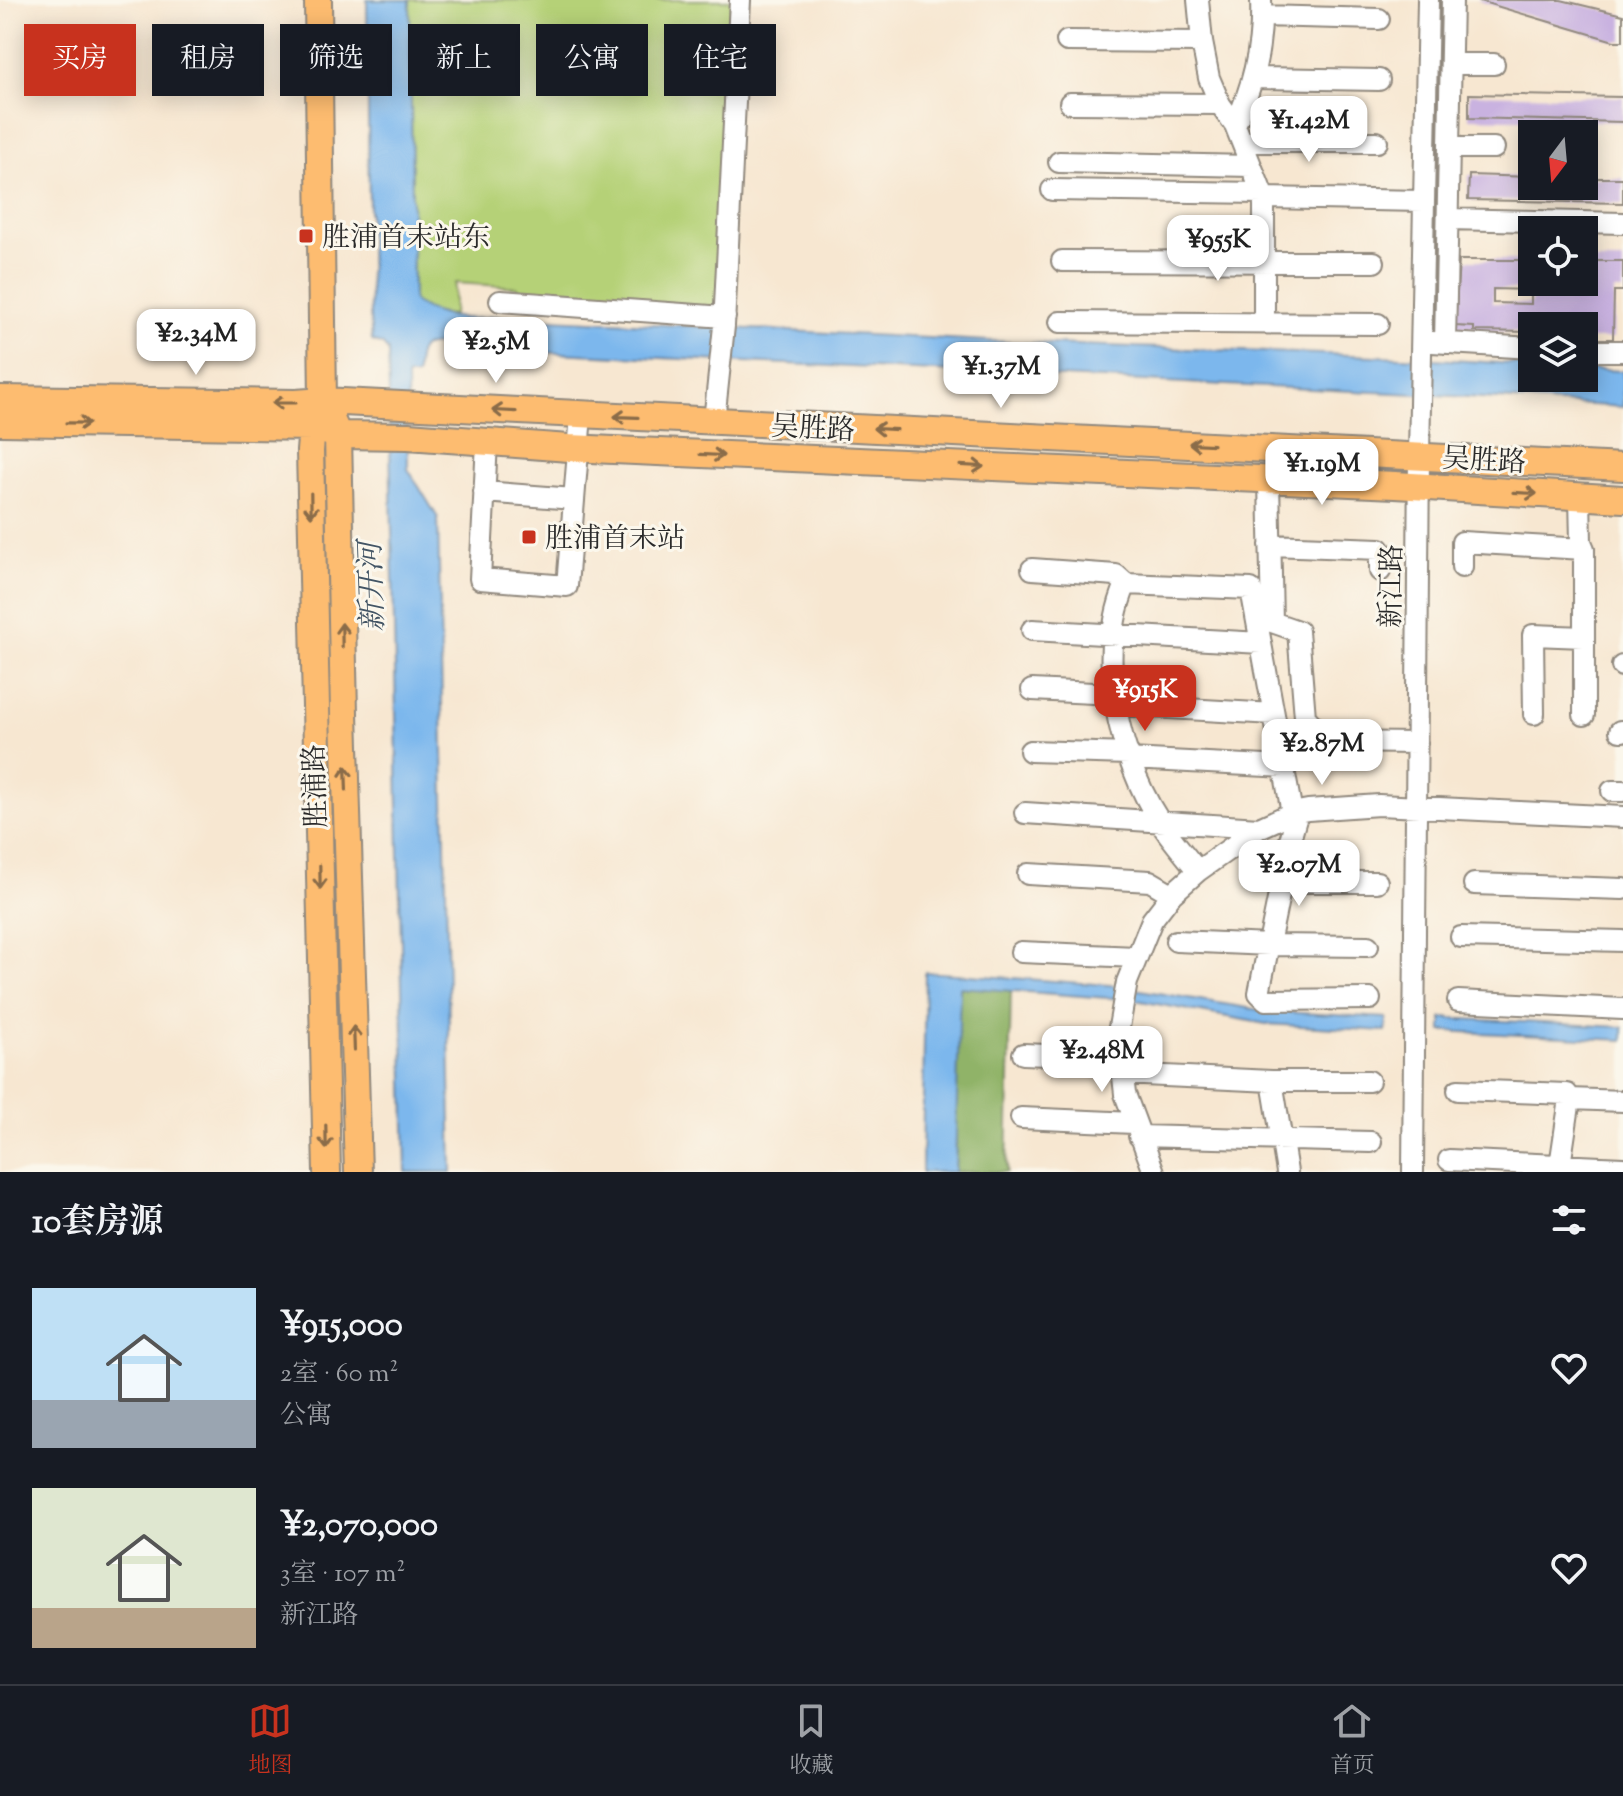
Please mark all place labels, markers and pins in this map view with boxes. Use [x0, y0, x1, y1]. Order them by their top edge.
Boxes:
pin: ¥1.42M [1244, 96, 1374, 164]
pin: ¥955K [1162, 215, 1274, 283]
place label: 胜浦首末站东 [322, 219, 490, 259]
marker: 胜浦首末站东 [297, 227, 315, 245]
pin: ¥2.34M [131, 309, 261, 377]
pin: ¥2.5M [440, 317, 552, 385]
pin: ¥1.37M [936, 342, 1066, 410]
pin: ¥1.19M [1257, 439, 1387, 507]
place label: 胜浦首末站 [545, 520, 685, 560]
marker: 胜浦首末站 [520, 528, 538, 546]
pin: ¥915K [1089, 665, 1201, 733]
pin: ¥2.87M [1257, 719, 1387, 787]
pin: ¥2.07M [1234, 840, 1364, 908]
pin: ¥2.48M [1037, 1026, 1167, 1094]

